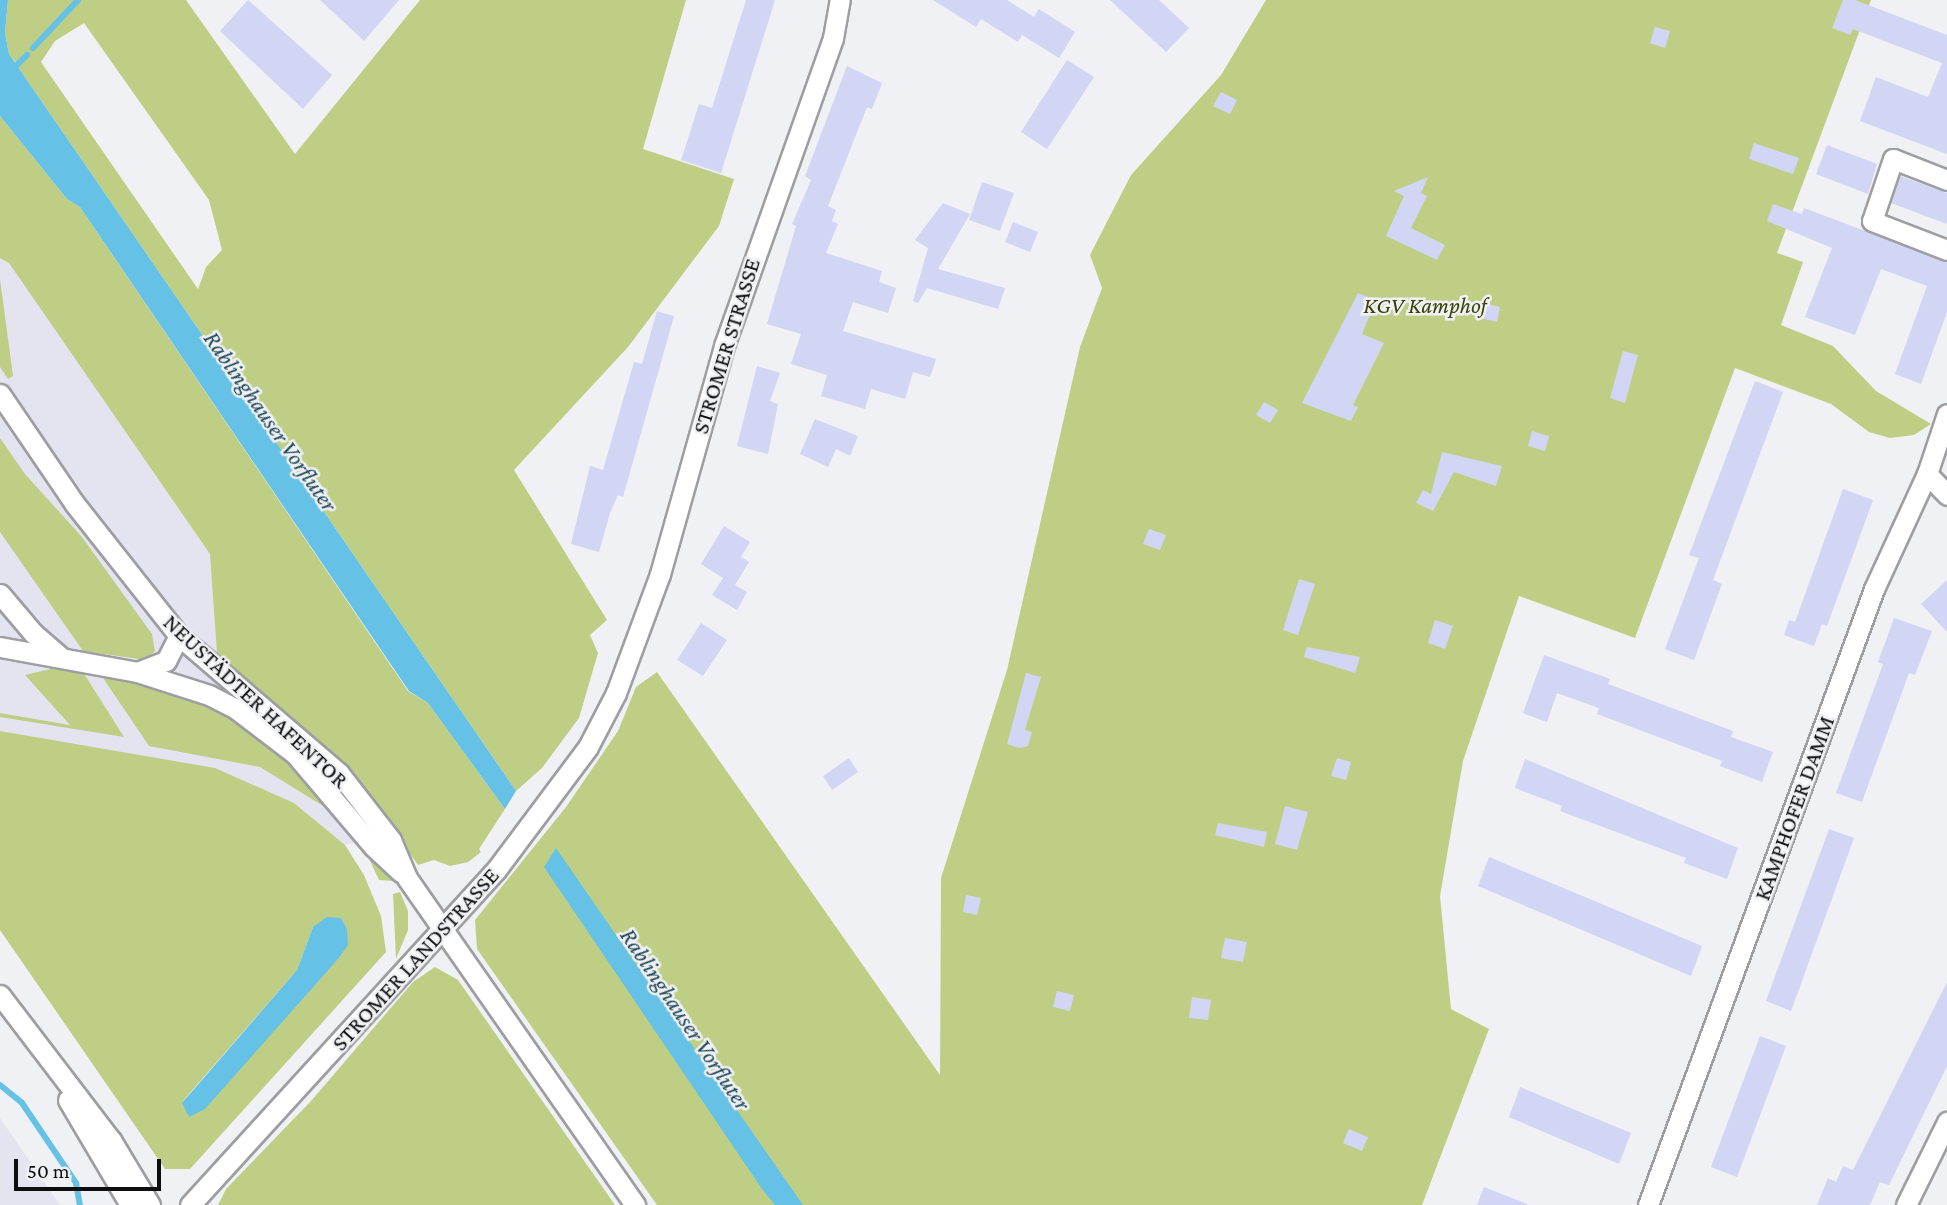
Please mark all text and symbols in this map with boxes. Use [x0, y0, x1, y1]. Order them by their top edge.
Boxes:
street label: STROMER STRASSE [686, 255, 766, 437]
park label: KGV Kamphof [1363, 291, 1487, 319]
water label: Rablinghauser Vorfluter [198, 325, 344, 517]
street label: NEUSTÄDTER HAFENTOR [158, 608, 354, 794]
street label: KAMPHOFER DAMM [1748, 712, 1840, 904]
street label: STROMER LANDSTRASSE [325, 862, 505, 1056]
water label: Rablinghauser Vorfluter [614, 922, 758, 1116]
scale bar [18, 1146, 164, 1190]
text: 50 m [27, 1159, 70, 1183]

